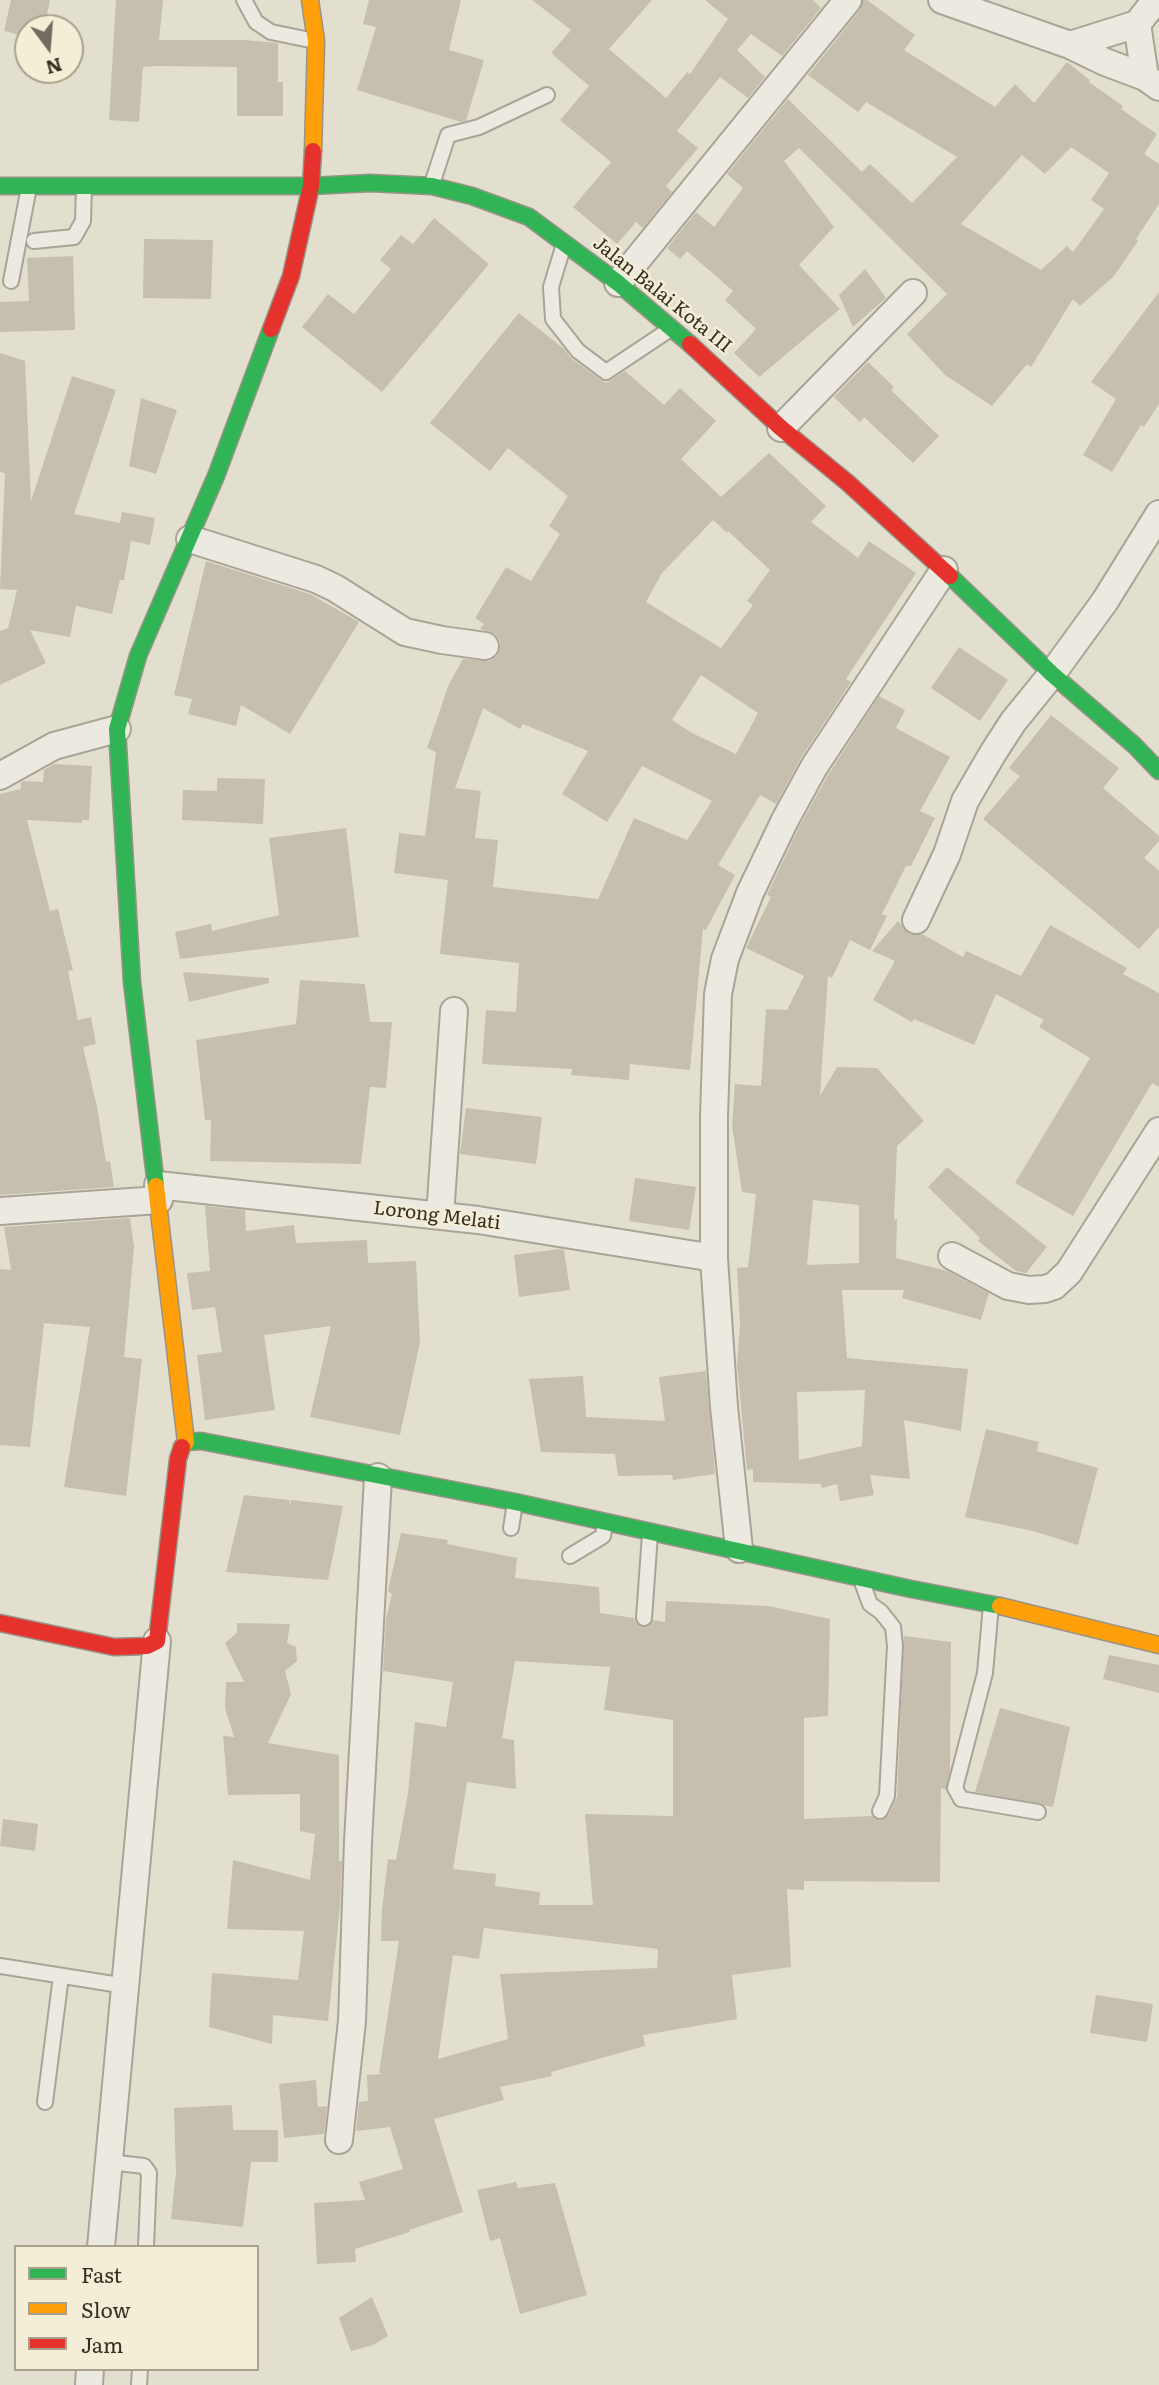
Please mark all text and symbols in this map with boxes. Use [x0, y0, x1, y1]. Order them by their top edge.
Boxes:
north arrow [14, 14, 84, 84]
text: N [43, 52, 66, 83]
street label: Jalan Balai Kota III [588, 232, 736, 358]
street label: Lorong Melati [372, 1197, 502, 1235]
legend [14, 2245, 259, 2371]
text: Fast [81, 2258, 122, 2289]
text: Slow [81, 2293, 131, 2324]
text: Jam [81, 2328, 123, 2359]

